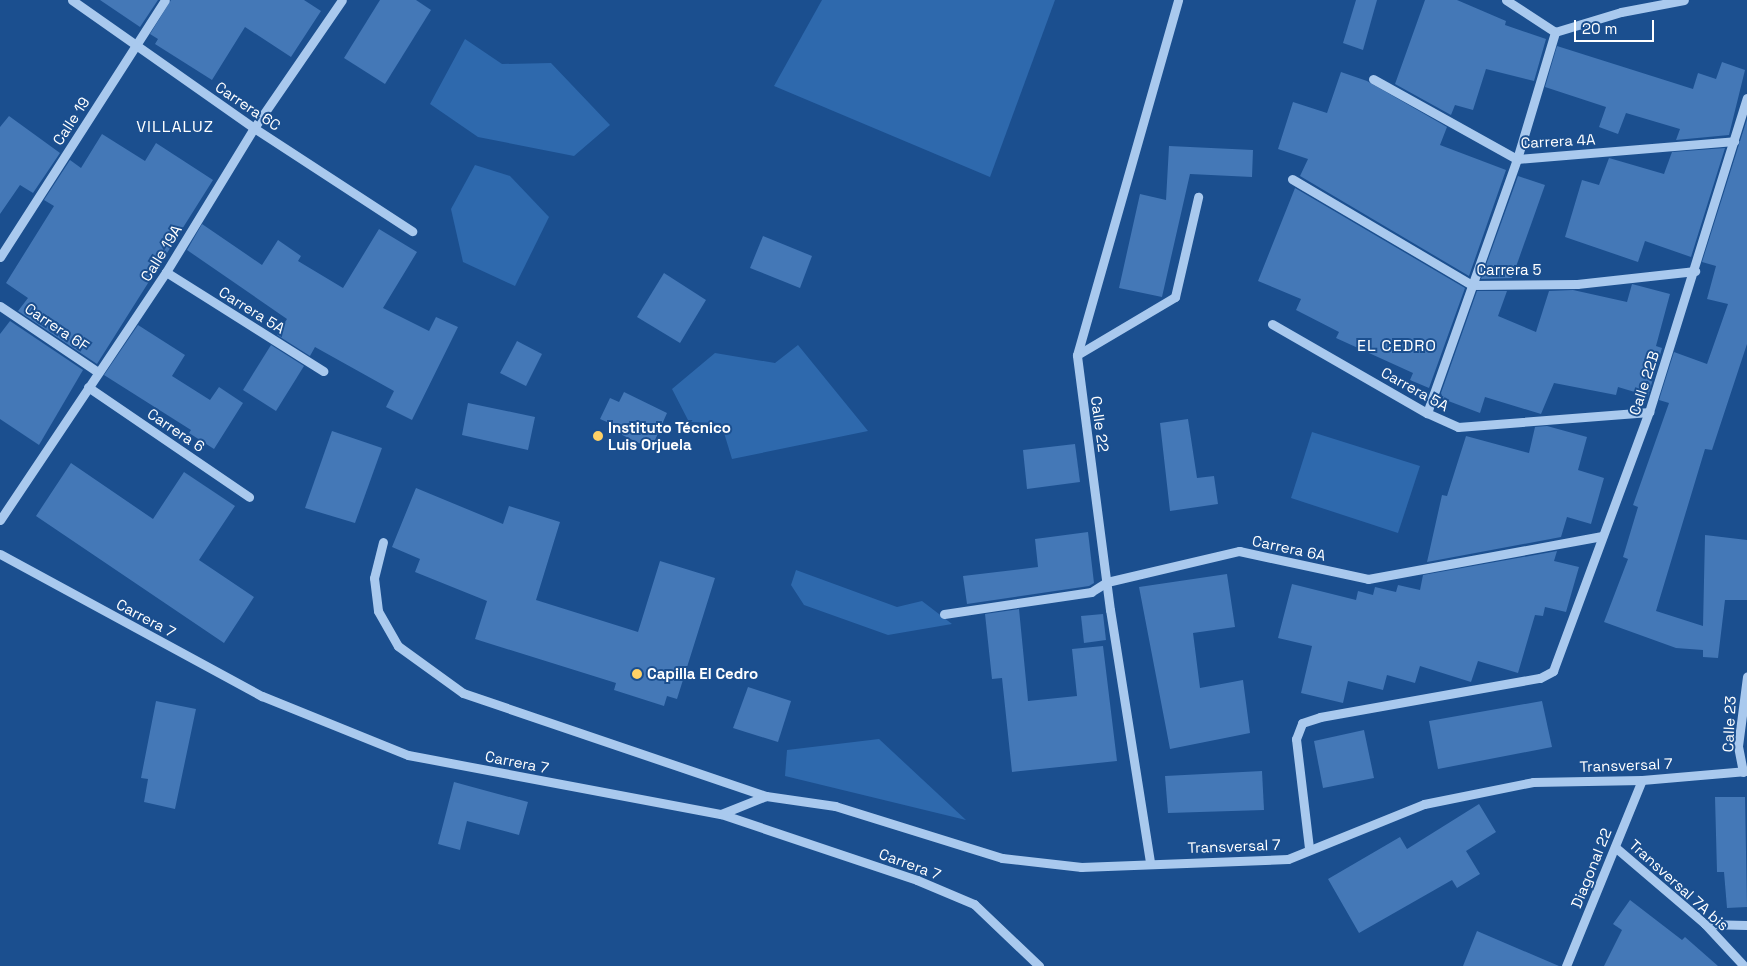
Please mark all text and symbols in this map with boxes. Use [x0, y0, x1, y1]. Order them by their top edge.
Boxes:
scale bar [1577, 10, 1657, 42]
text: 20 m [1582, 19, 1617, 38]
street label: Carrera 6C [212, 78, 284, 134]
street label: Calle 19 [49, 94, 93, 148]
district label: VILLALUZ [135, 117, 215, 137]
street label: Carrera 4A [1520, 130, 1596, 152]
street label: Calle 19A [137, 221, 185, 285]
street label: Carrera 5 [1476, 261, 1542, 279]
street label: Carrera 5A [216, 283, 288, 337]
street label: Carrera 6F [22, 299, 92, 355]
district label: EL CEDRO [1356, 336, 1438, 356]
street label: Calle 22B [1625, 349, 1663, 417]
street label: Carrera 5A [1378, 363, 1452, 415]
street label: Calle 22 [1087, 395, 1113, 453]
street label: Carrera 6 [144, 404, 208, 456]
place label: Instituto Técnico Luis Orjuela [608, 418, 731, 453]
marker: Instituto Técnico Luis Orjuela [592, 430, 604, 442]
street label: Carrera 6A [1251, 531, 1327, 565]
street label: Carrera 7 [113, 595, 179, 641]
place label: Capilla El Cedro [647, 665, 758, 683]
marker: Capilla El Cedro [631, 668, 643, 680]
street label: Calle 23 [1719, 695, 1739, 753]
street label: Carrera 7 [484, 747, 550, 777]
street label: Transversal 7 [1579, 754, 1673, 776]
street label: Diagonal 22 [1567, 826, 1615, 910]
street label: Transversal 7 [1187, 835, 1281, 857]
street label: Transversal 7A bis [1626, 836, 1732, 934]
street label: Carrera 7 [877, 845, 943, 883]

